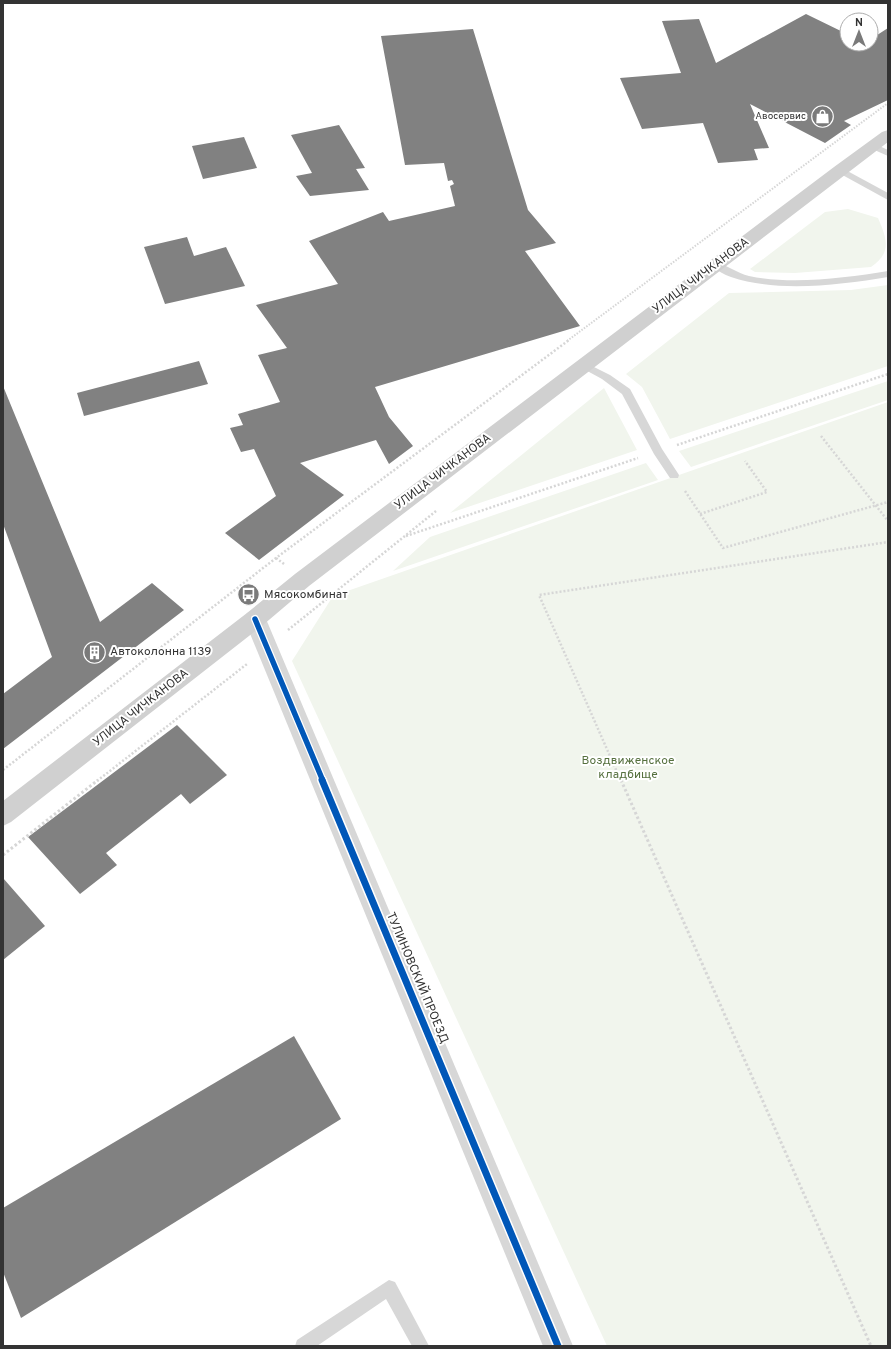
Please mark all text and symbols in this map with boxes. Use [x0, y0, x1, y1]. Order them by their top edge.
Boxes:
north arrow [839, 12, 879, 52]
text: N [855, 16, 863, 30]
shop icon: Авосервис [809, 103, 835, 129]
place label: Авосервис [755, 110, 806, 123]
street label: УЛИЦА ЧИЧКАНОВА [649, 234, 753, 318]
street label: УЛИЦА ЧИЧКАНОВА [391, 430, 495, 514]
bus stop icon: Мясокомбинат [236, 582, 262, 608]
place label: Мясокомбинат [264, 587, 348, 603]
building icon: Автоколонна 1139 [81, 639, 107, 665]
place label: Автоколонна 1139 [110, 644, 211, 660]
street label: УЛИЦА ЧИЧКАНОВА [90, 666, 192, 750]
park label: Воздвиженское кладбище [582, 753, 674, 783]
street label: ТУЛИНОВСКИЙ ПРОЕЗД [382, 910, 452, 1046]

